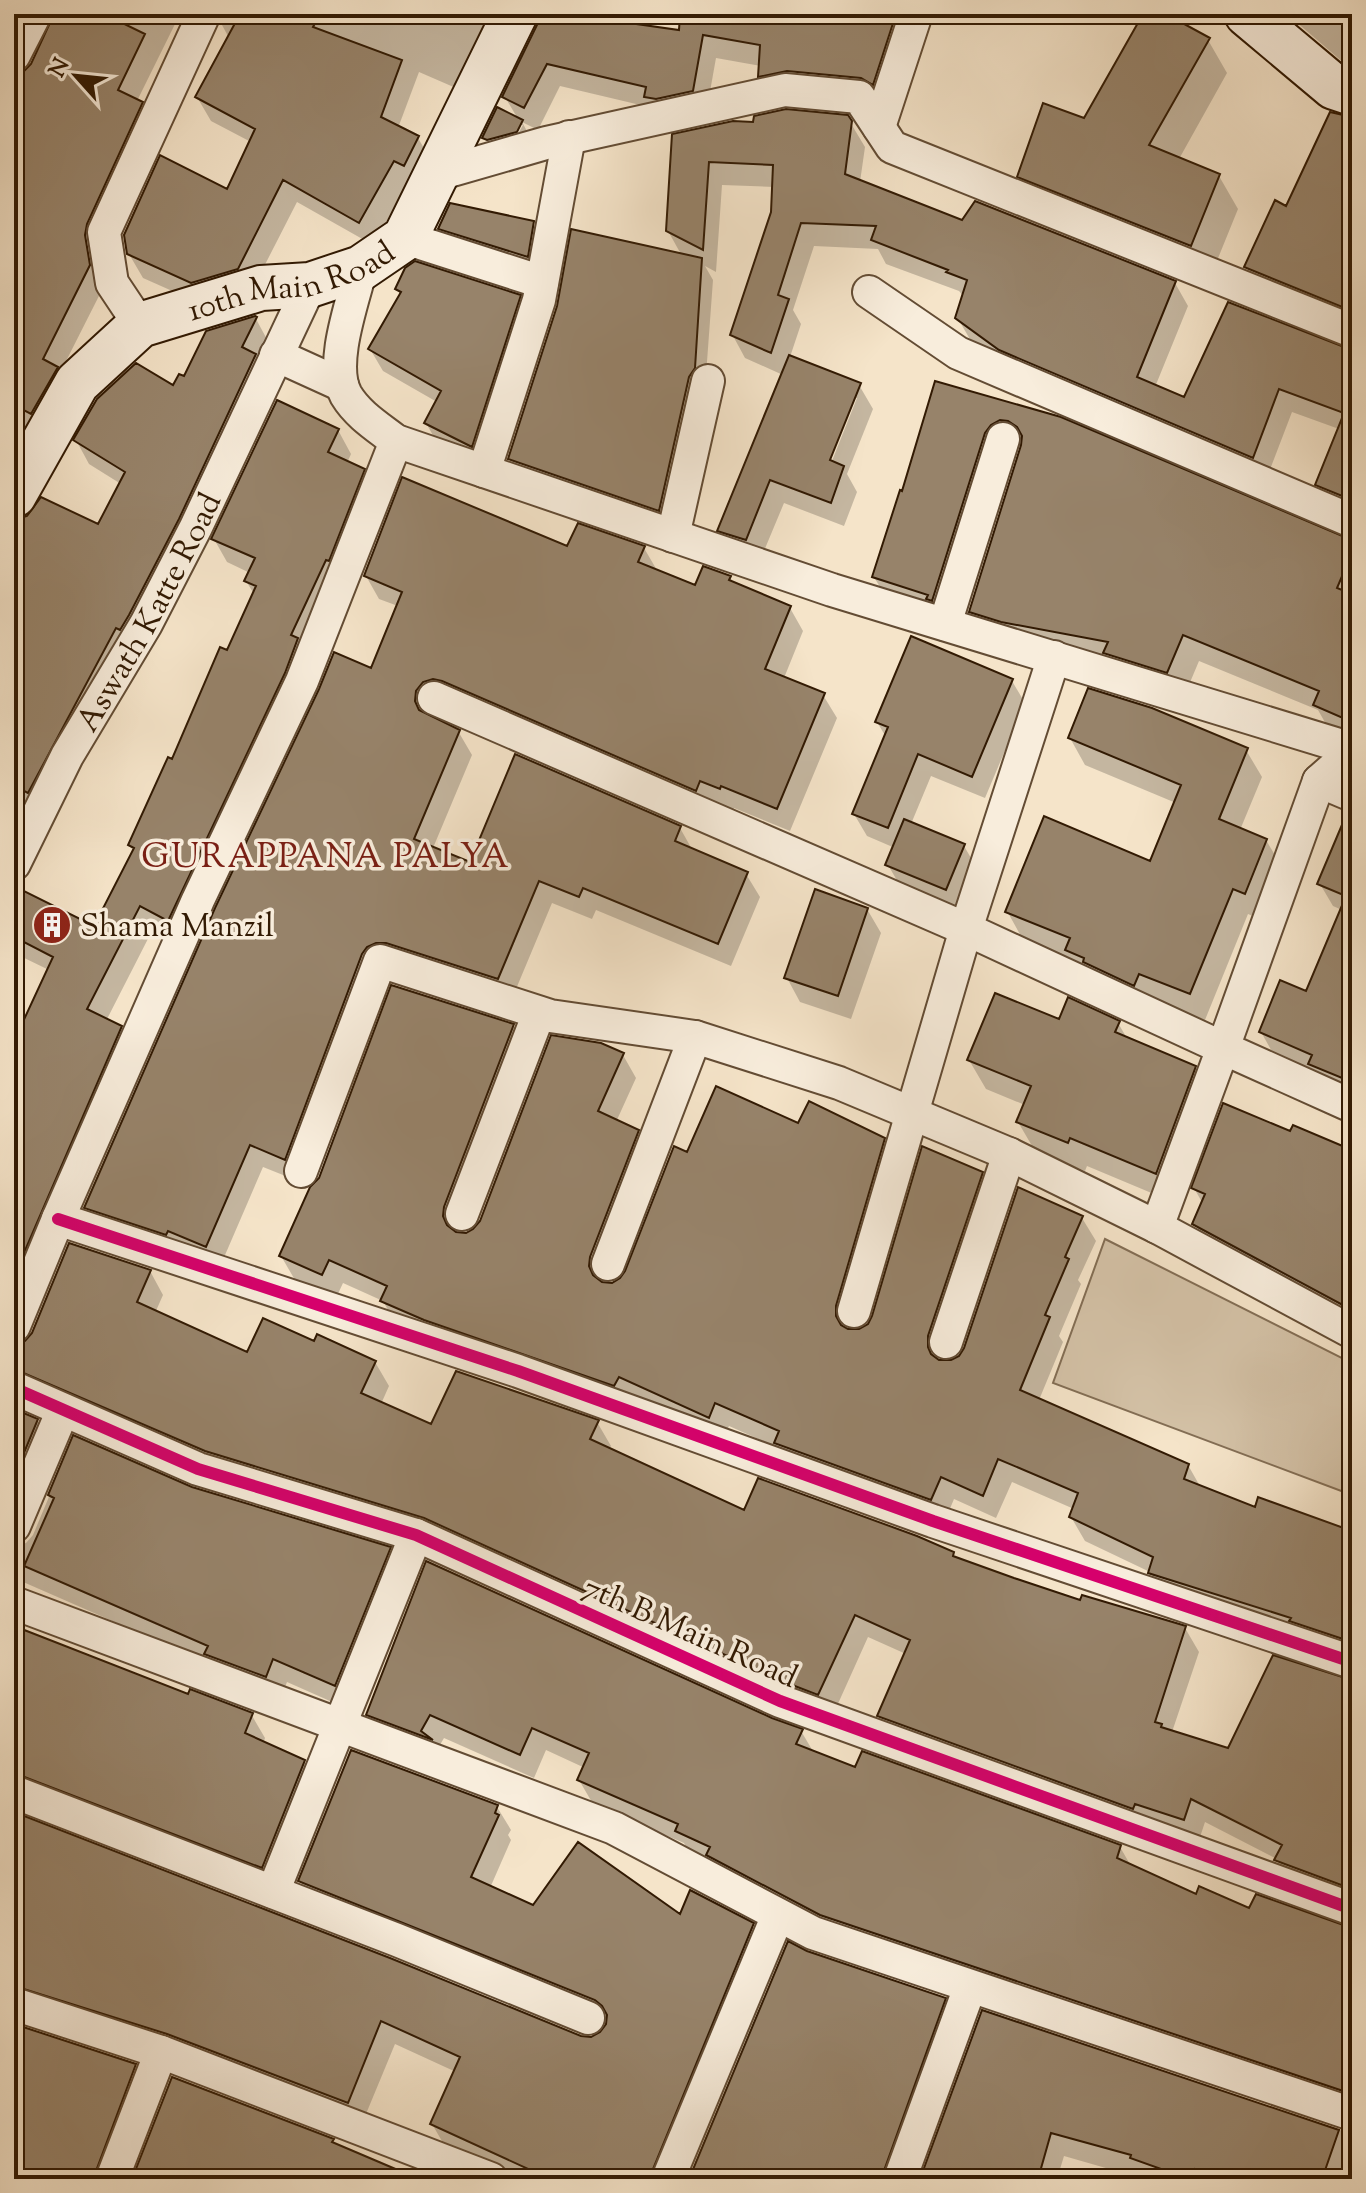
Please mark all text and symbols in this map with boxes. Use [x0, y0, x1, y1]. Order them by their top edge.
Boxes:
north arrow [36, 36, 116, 116]
text: N [43, 53, 79, 83]
street label: 10th Main Road [182, 231, 405, 335]
street label: Aswath Katte Road [66, 486, 235, 742]
district label: GURAPPANA PALYA [141, 834, 511, 883]
building icon: Shama Manzil [31, 904, 73, 946]
place label: Shama Manzil [80, 905, 274, 951]
street label: 7th B Main Road [575, 1566, 804, 1702]

